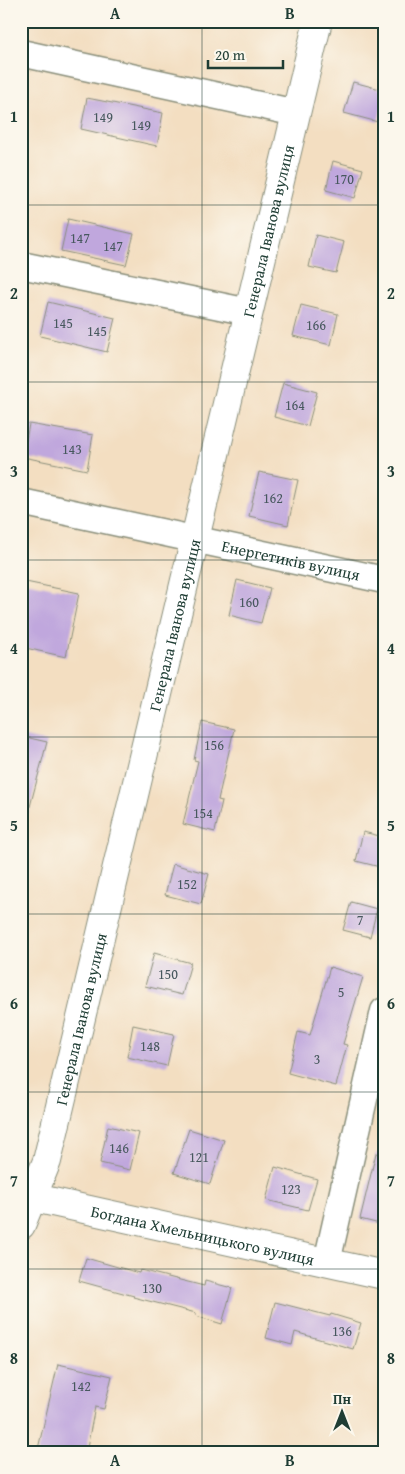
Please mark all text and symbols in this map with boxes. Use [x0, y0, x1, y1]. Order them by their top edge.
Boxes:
text: A [110, 1, 121, 25]
text: B [285, 1, 295, 25]
scale bar [208, 38, 282, 70]
text: 20 m [215, 44, 246, 65]
text: 1 [10, 104, 18, 128]
text: 1 [387, 104, 395, 128]
house number: 149 [93, 107, 113, 127]
house number: 149 [131, 115, 151, 135]
street label: Генерала Іванова вулиця [236, 142, 300, 320]
house number: 170 [334, 169, 354, 189]
house number: 147 [70, 228, 90, 248]
house number: 147 [103, 236, 123, 256]
text: 2 [10, 281, 18, 305]
text: 2 [387, 281, 395, 305]
house number: 145 [53, 313, 73, 333]
house number: 166 [306, 315, 326, 335]
house number: 145 [87, 321, 107, 341]
house number: 164 [285, 395, 305, 415]
house number: 143 [62, 439, 82, 459]
text: 3 [10, 459, 18, 483]
text: 3 [387, 459, 395, 483]
house number: 162 [263, 488, 283, 508]
street label: Енергетиків вулиця [219, 533, 362, 587]
street label: Генерала Іванова вулиця [142, 536, 207, 714]
house number: 160 [239, 592, 259, 612]
text: 4 [10, 636, 18, 660]
text: 4 [387, 636, 395, 660]
house number: 156 [204, 735, 224, 755]
house number: 154 [193, 803, 213, 823]
text: 5 [10, 813, 18, 837]
text: 5 [387, 813, 395, 837]
house number: 152 [177, 874, 197, 894]
house number: 7 [357, 910, 364, 930]
street label: Генерала Іванова вулиця [49, 930, 113, 1108]
house number: 150 [158, 964, 178, 984]
house number: 5 [338, 982, 344, 1002]
text: 6 [10, 991, 18, 1015]
text: 6 [387, 991, 395, 1015]
house number: 148 [140, 1036, 160, 1056]
house number: 3 [314, 1049, 320, 1069]
house number: 146 [109, 1138, 129, 1158]
house number: 121 [189, 1147, 209, 1167]
text: 7 [10, 1168, 18, 1192]
text: 7 [387, 1168, 395, 1192]
house number: 123 [281, 1179, 301, 1199]
street label: Богдана Хмельницького вулиця [89, 1199, 317, 1271]
house number: 130 [142, 1278, 162, 1298]
house number: 136 [332, 1321, 352, 1341]
text: 8 [10, 1346, 18, 1370]
text: 8 [387, 1346, 395, 1370]
house number: 142 [71, 1376, 91, 1396]
north arrow [318, 1386, 368, 1436]
text: Пн [333, 1389, 351, 1409]
text: A [110, 1448, 121, 1472]
text: B [285, 1448, 295, 1472]

